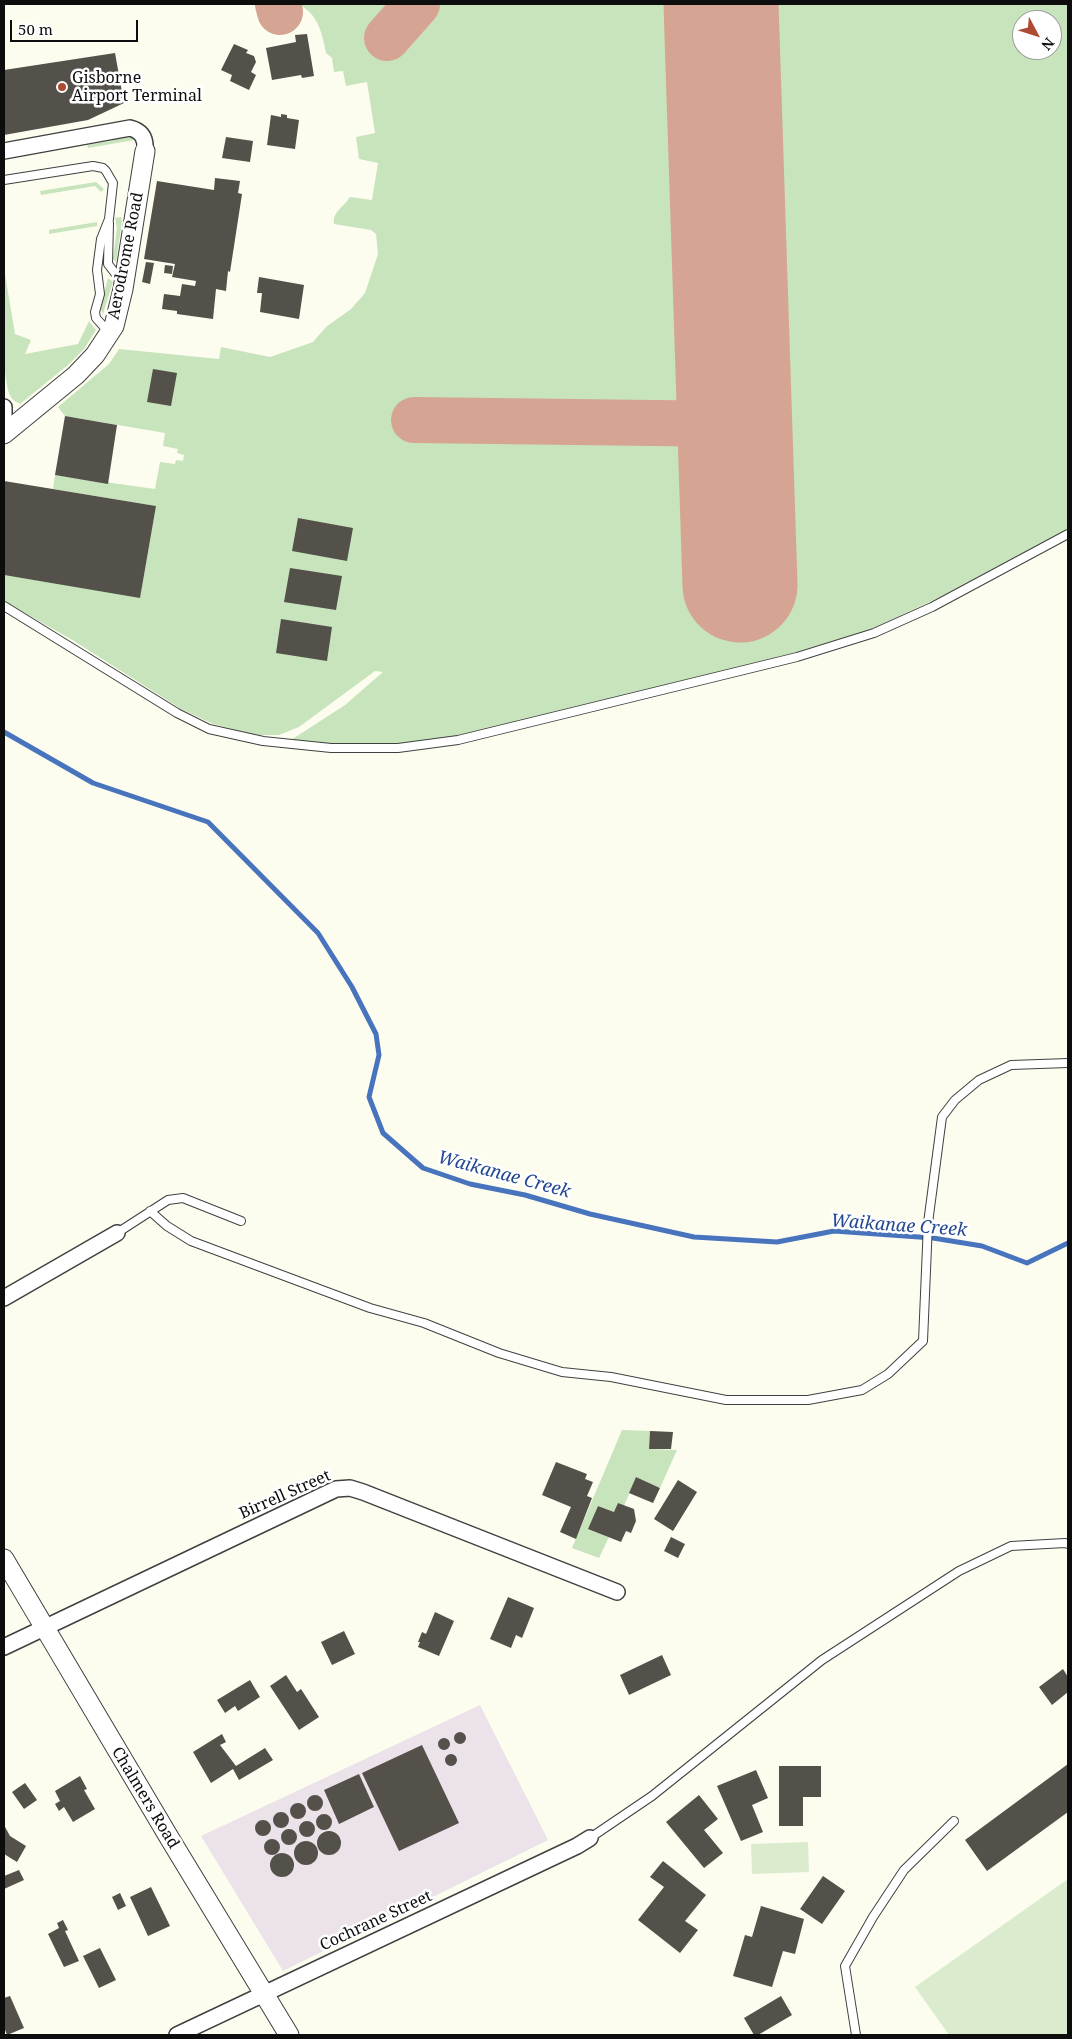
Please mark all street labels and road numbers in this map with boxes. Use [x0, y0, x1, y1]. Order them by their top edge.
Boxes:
street label: Aerodrome Road [104, 191, 148, 321]
street label: Birrell Street [236, 1466, 334, 1524]
street label: Chalmers Road [107, 1744, 183, 1852]
street label: Cochrane Street [317, 1887, 435, 1955]

